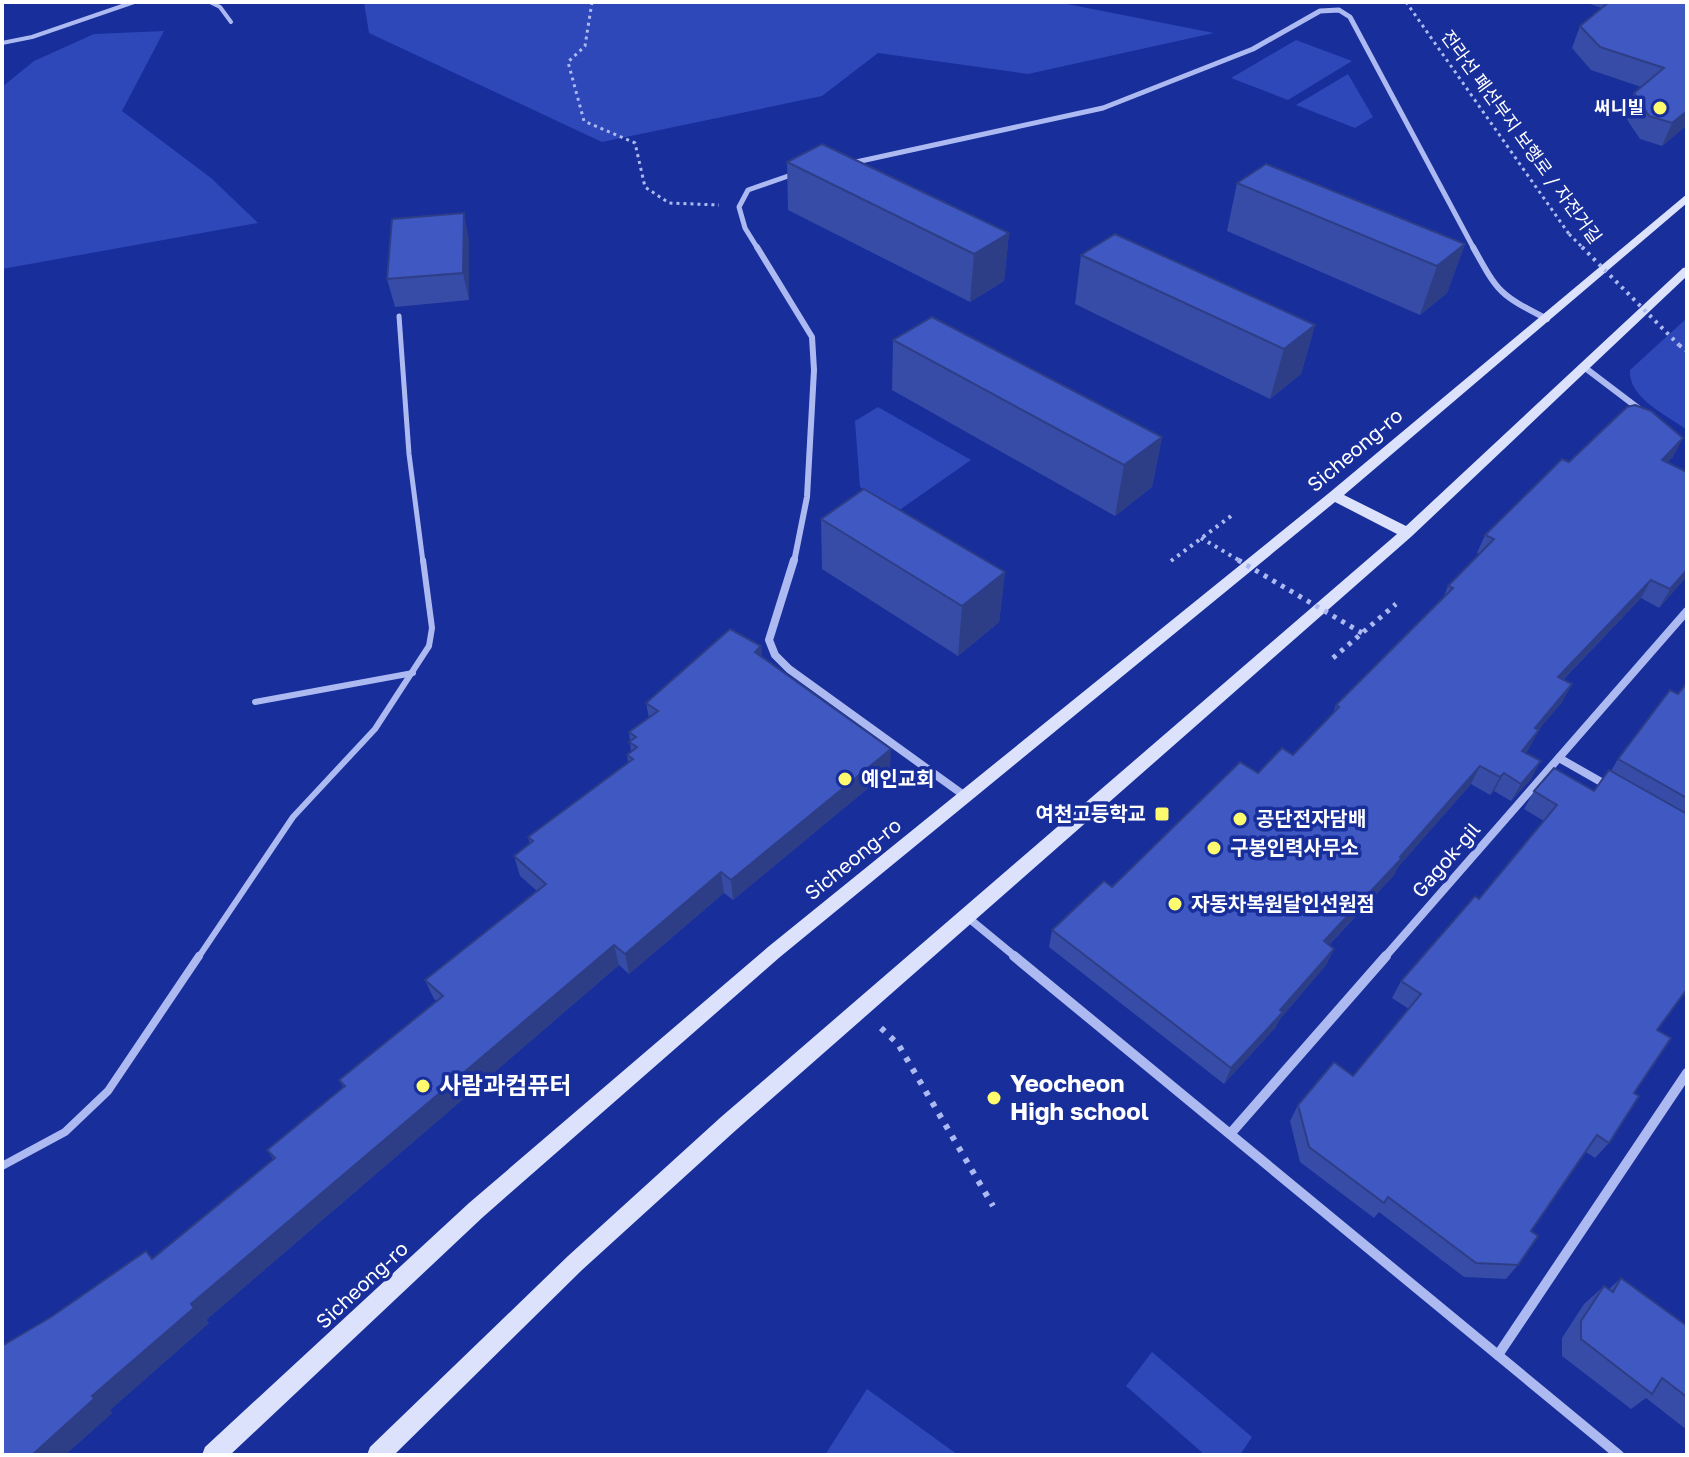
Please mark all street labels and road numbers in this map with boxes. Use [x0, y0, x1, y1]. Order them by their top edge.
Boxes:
street label: 전라선 폐선부지 보행로 / 자전거길 [1437, 25, 1607, 247]
street label: Sicheong-ro [1302, 403, 1407, 496]
street label: Sicheong-ro [799, 812, 905, 904]
street label: Gagok-gil [1406, 817, 1484, 902]
street label: Sicheong-ro [310, 1236, 412, 1333]

